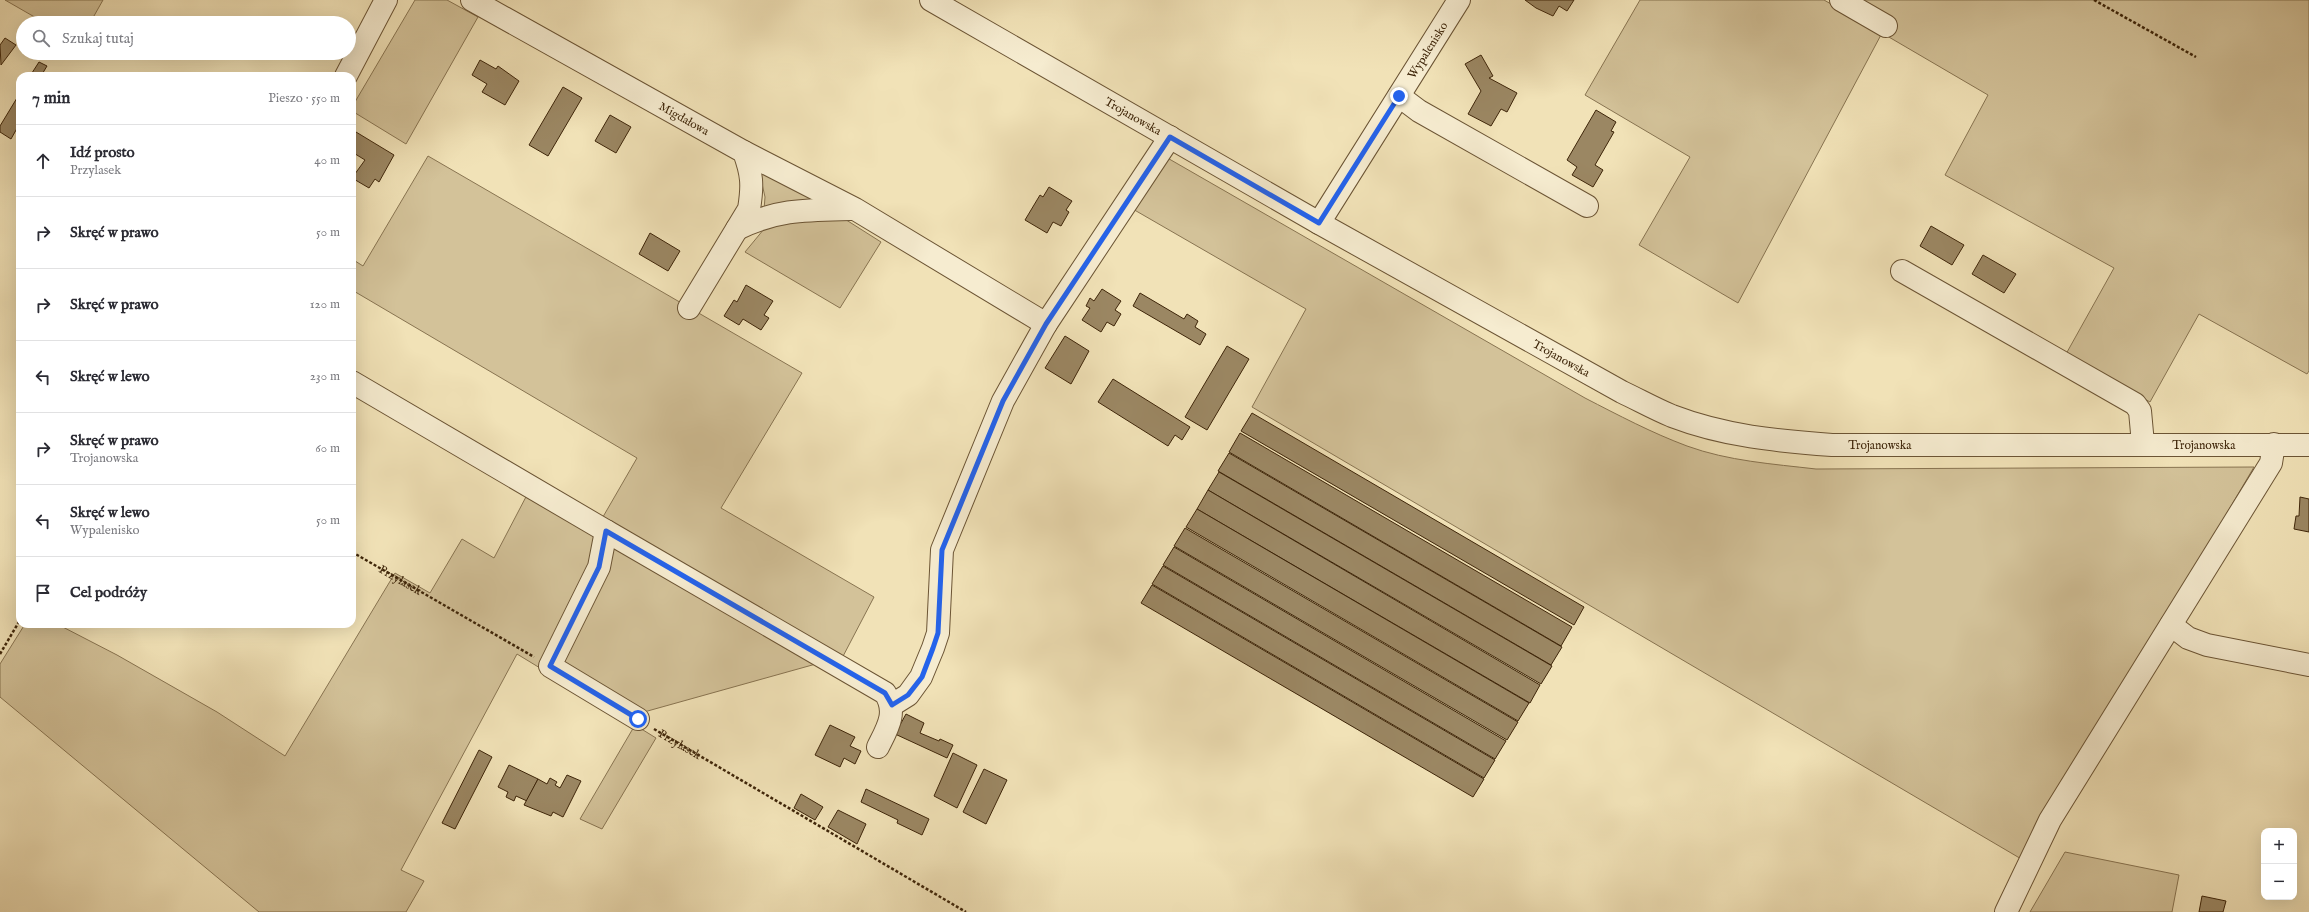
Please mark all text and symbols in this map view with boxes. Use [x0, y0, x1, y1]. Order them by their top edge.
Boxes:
search box [16, 16, 356, 60]
street label: Wypalenisko [1404, 19, 1452, 82]
icon: search [30, 27, 52, 49]
text: Szukaj tutaj [62, 29, 134, 48]
route end [1390, 87, 1408, 105]
text: 7 min [32, 88, 70, 109]
text: Pieszo · 550 m [268, 90, 340, 107]
street label: Trojanowska [1102, 94, 1165, 139]
street label: Migdałowa [656, 99, 712, 139]
text: Idź prosto [70, 143, 135, 162]
icon: ahead [32, 150, 54, 172]
text: 40 m [314, 152, 340, 169]
text: Przylasek [70, 162, 121, 179]
icon: right [32, 222, 54, 244]
text: Skręć w prawo [70, 223, 159, 242]
text: 50 m [316, 224, 340, 241]
icon: right [32, 294, 54, 316]
text: Skręć w prawo [70, 295, 159, 314]
text: 120 m [310, 296, 340, 313]
street label: Trojanowska [1530, 337, 1593, 381]
icon: left [32, 366, 54, 388]
text: Skręć w lewo [70, 367, 150, 386]
text: 230 m [310, 368, 340, 385]
text: Skręć w prawo [70, 431, 159, 450]
icon: right [32, 438, 54, 460]
street label: Trojanowska [1848, 438, 1912, 453]
street label: Trojanowska [2172, 438, 2236, 453]
text: 60 m [315, 440, 340, 457]
text: Trojanowska [70, 450, 138, 467]
text: Skręć w lewo [70, 503, 150, 522]
icon: left [32, 510, 54, 532]
text: 50 m [316, 512, 340, 529]
text: Wypalenisko [70, 522, 140, 539]
street label: Przylasek [376, 562, 425, 599]
icon: arrive [32, 582, 54, 604]
text: Cel podróży [70, 583, 147, 602]
route start [629, 710, 647, 728]
street label: Przylasek [655, 726, 704, 763]
map controls [2261, 828, 2297, 900]
button: + [2261, 828, 2297, 864]
button: − [2261, 864, 2297, 900]

